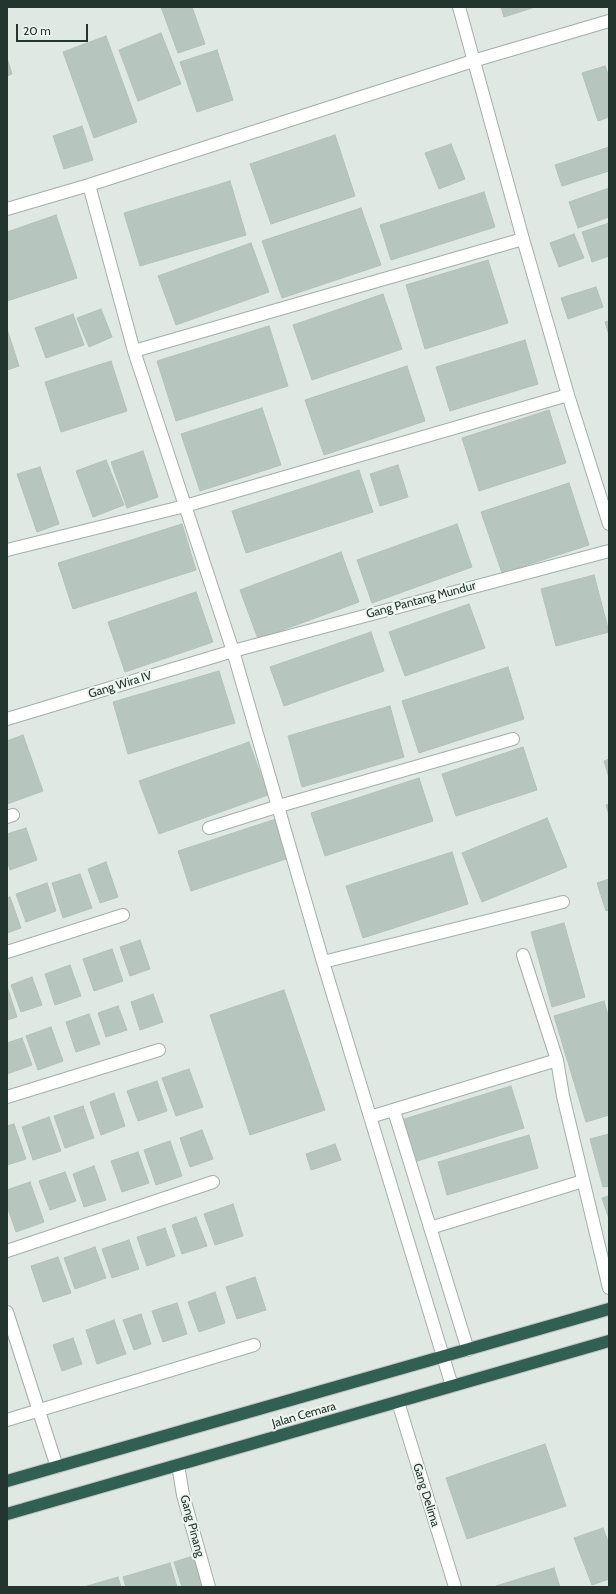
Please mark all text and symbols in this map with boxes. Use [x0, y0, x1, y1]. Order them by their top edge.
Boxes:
scale bar [18, 16, 90, 42]
text: 20 m [23, 23, 51, 38]
street label: Gang Pantang Mundur [365, 578, 477, 622]
street label: Gang Wira IV [87, 669, 153, 701]
street label: Jalan Cemara [270, 1399, 338, 1431]
street label: Gang Delima [410, 1461, 442, 1529]
street label: Gang Pinang [177, 1493, 207, 1559]

